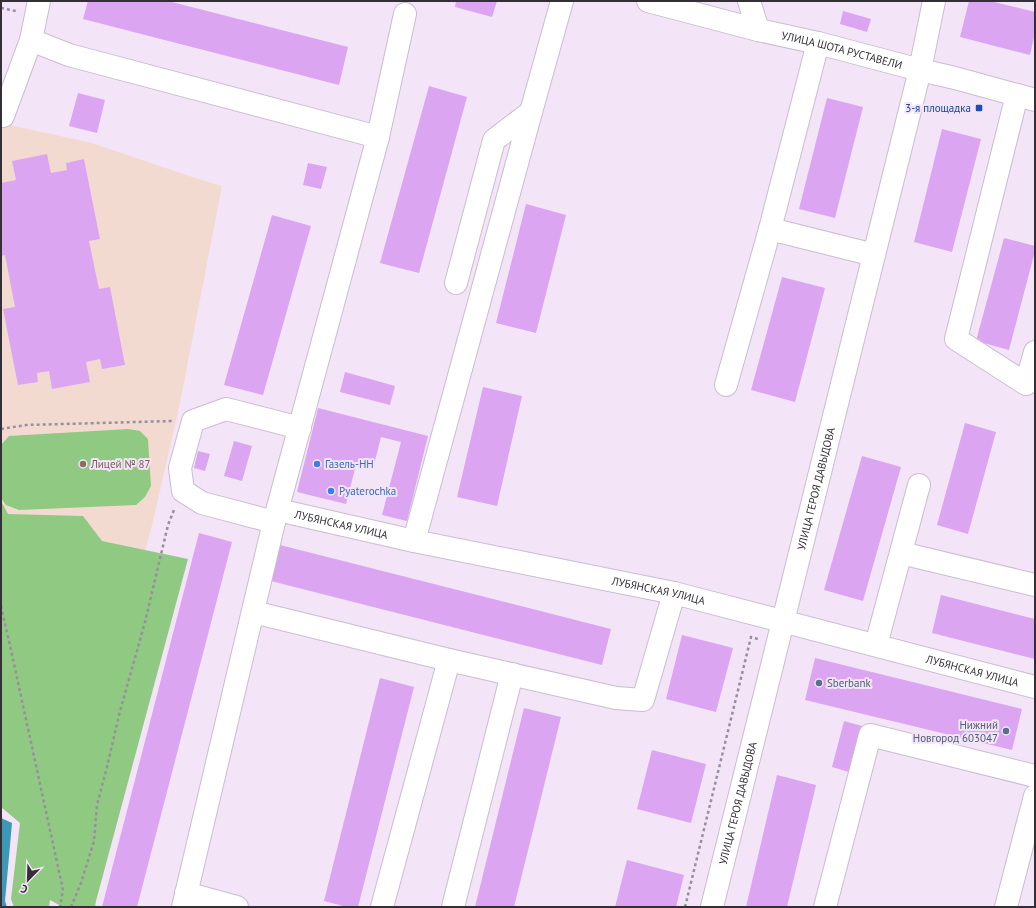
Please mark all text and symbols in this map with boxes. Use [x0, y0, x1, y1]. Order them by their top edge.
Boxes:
street label: УЛИЦА ШОТА РУСТАВЕЛИ [780, 28, 904, 72]
place label: 3-я площадка [905, 101, 971, 115]
marker: 3-я площадка [974, 103, 984, 113]
street label: УЛИЦА ГЕРОЯ ДАВЫДОВА [794, 425, 838, 552]
place label: Лицей № 87 [90, 457, 151, 471]
place label: Газель-НН [325, 457, 374, 471]
marker: Лицей № 87 [78, 459, 88, 469]
marker: Газель-НН [312, 459, 322, 469]
place label: Pyaterochka [339, 484, 396, 498]
marker: Pyaterochka [326, 486, 336, 496]
street label: ЛУБЯНСКАЯ УЛИЦА [292, 507, 390, 542]
street label: ЛУБЯНСКАЯ УЛИЦА [610, 574, 707, 608]
street label: ЛУБЯНСКАЯ УЛИЦА [924, 652, 1021, 690]
place label: Sberbank [827, 676, 872, 690]
marker: Sberbank [814, 678, 824, 688]
place label: Нижний Новгород 603047 [913, 718, 998, 745]
marker: Нижний Новгород 603047 [1001, 726, 1011, 736]
street label: УЛИЦА ГЕРОЯ ДАВЫДОВА [716, 740, 760, 866]
north arrow [8, 860, 48, 900]
text: С [19, 882, 30, 897]

